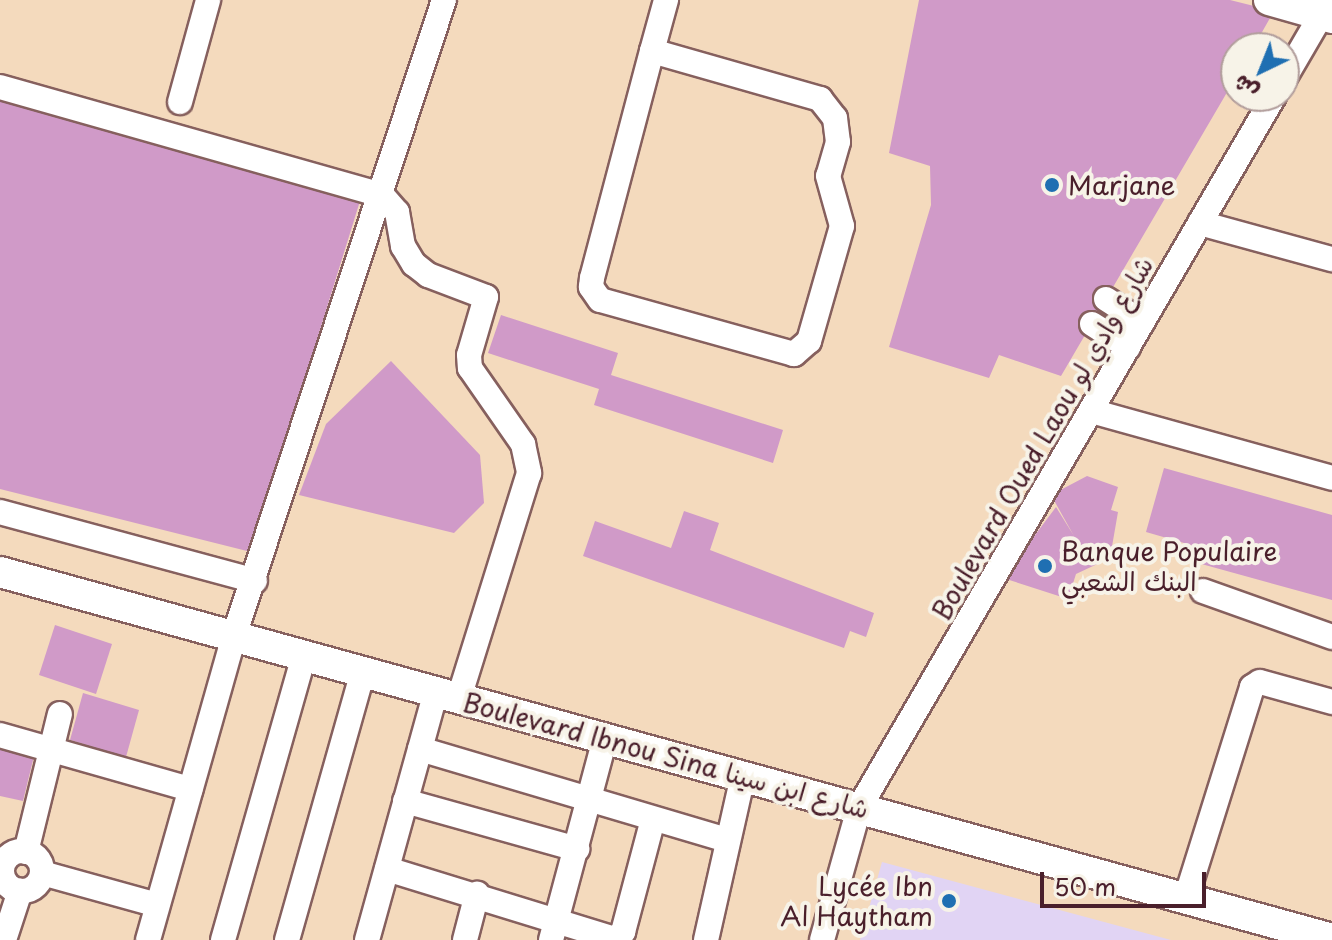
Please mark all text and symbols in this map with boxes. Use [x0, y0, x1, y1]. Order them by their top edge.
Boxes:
north arrow [1220, 32, 1300, 112]
text: ش [1225, 68, 1265, 109]
place label: Marjane [1068, 169, 1175, 201]
marker: Marjane [1043, 176, 1061, 194]
street label: Boulevard Oued Laou شارع وادي لو [924, 250, 1160, 626]
place label: Banque Populaire البنك الشعبي [1061, 535, 1278, 596]
marker: Banque Populaire البنك الشعبي [1036, 557, 1054, 575]
street label: Boulevard Ibnou Sina شارع ابن سينا [459, 685, 873, 825]
scale bar [1044, 856, 1210, 906]
text: 50 m [1054, 868, 1116, 904]
place label: Lycée Ibn Al Haytham [781, 870, 933, 932]
marker: Lycée Ibn Al Haytham [940, 892, 958, 910]

